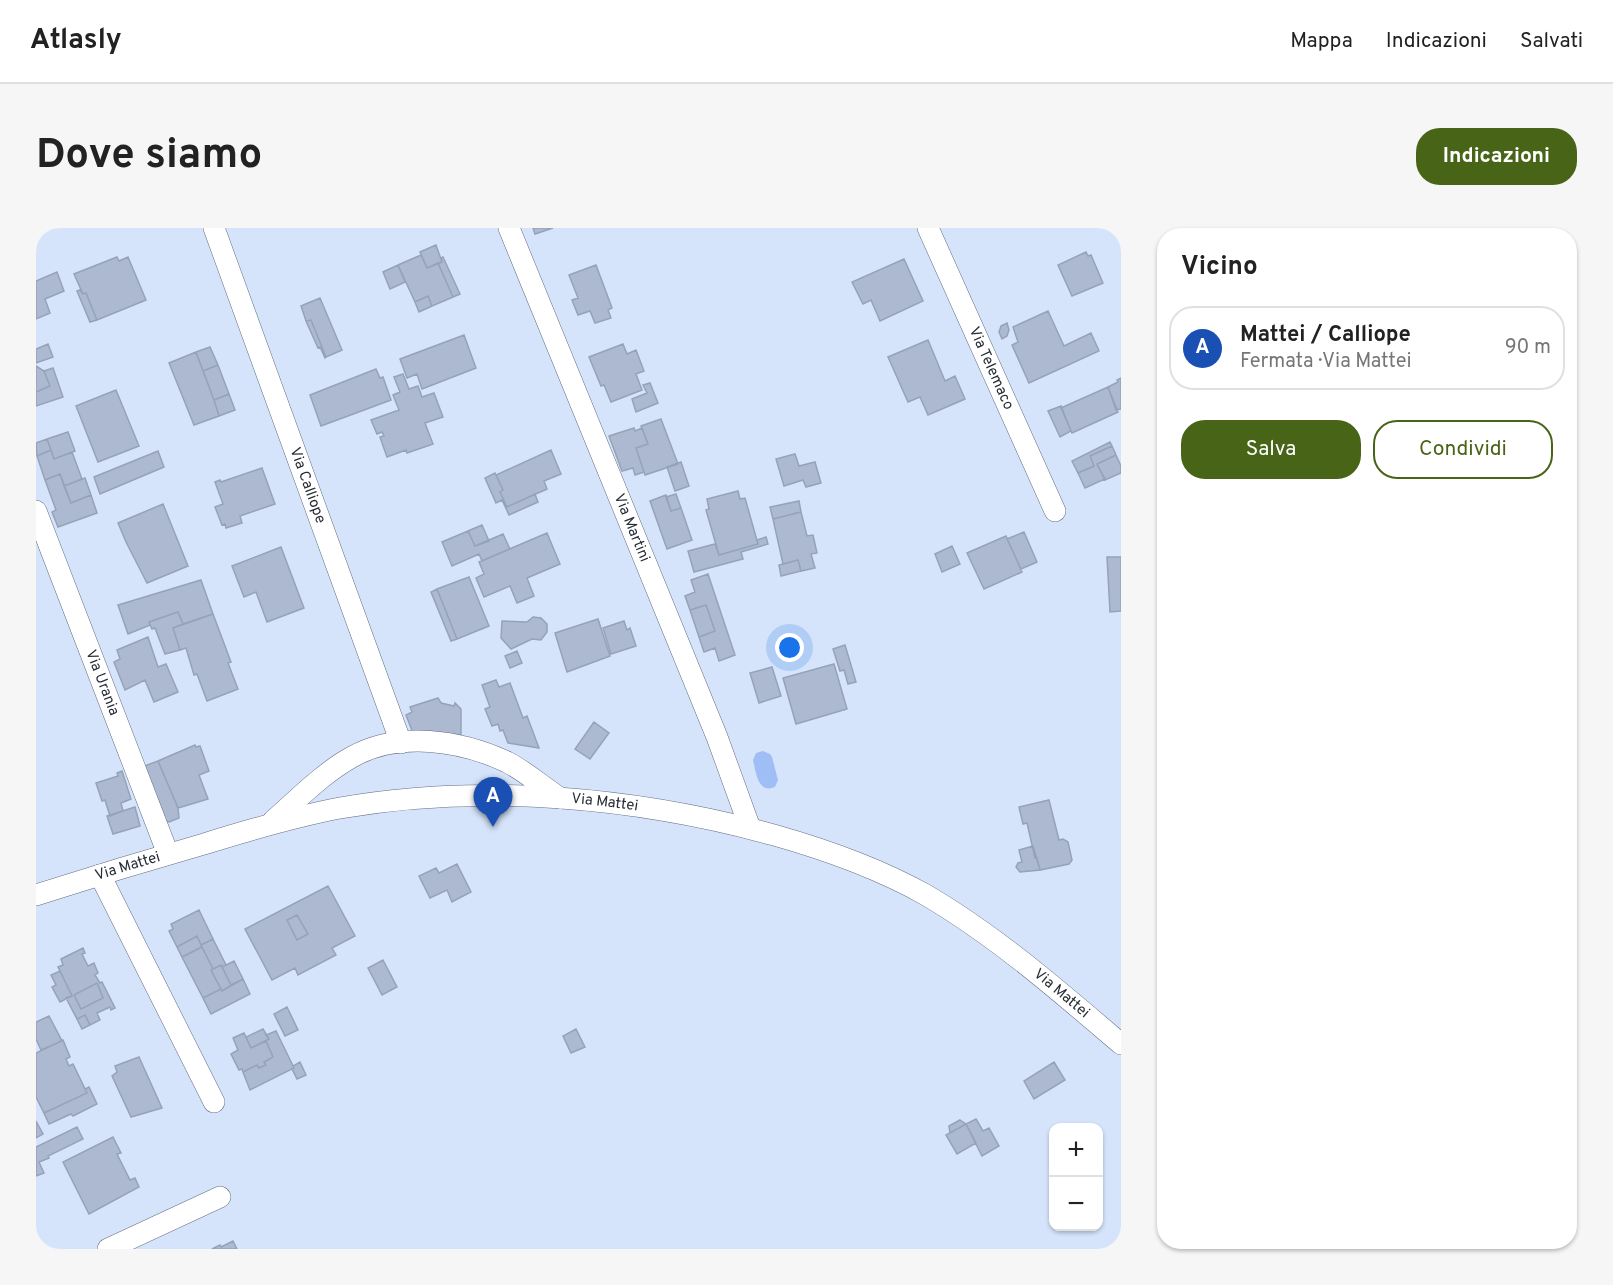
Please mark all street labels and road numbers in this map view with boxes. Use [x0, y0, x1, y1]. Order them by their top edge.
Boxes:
street label: Via Telemaco [964, 324, 1018, 413]
street label: Via Calliope [285, 445, 330, 526]
street label: Via Martini [609, 491, 654, 565]
street label: Via Urania [81, 647, 123, 718]
street label: Via Mattei [570, 789, 639, 816]
street label: Via Mattei [93, 848, 163, 885]
street label: Via Mattei [1029, 965, 1093, 1022]

